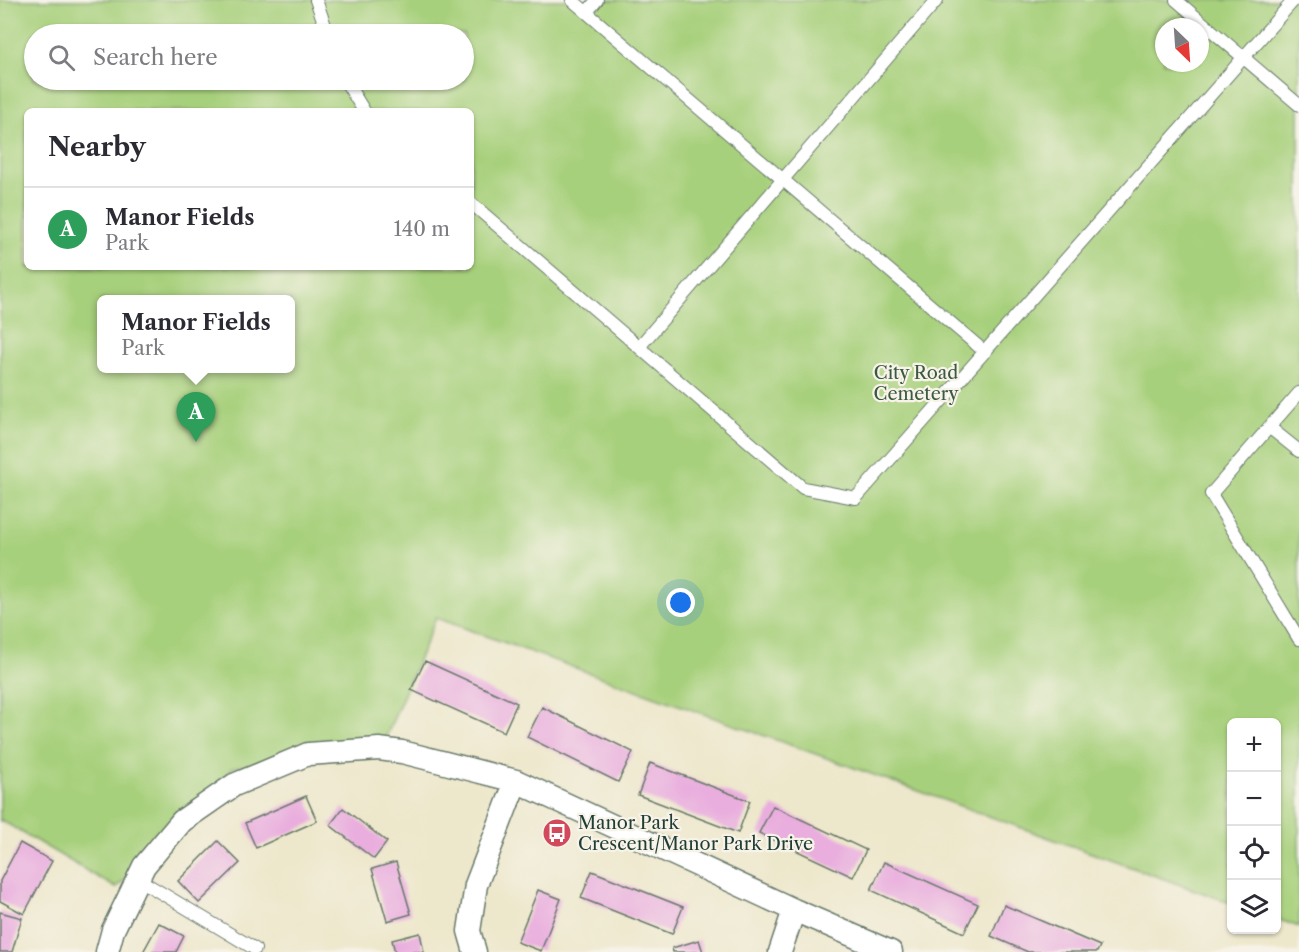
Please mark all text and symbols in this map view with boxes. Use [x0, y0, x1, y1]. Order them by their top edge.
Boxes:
north arrow [1155, 18, 1209, 72]
search box [24, 24, 474, 90]
icon: search [45, 41, 78, 74]
text: Search here [93, 44, 218, 71]
text: Nearby [48, 131, 146, 163]
text: Manor Fields [105, 204, 255, 231]
text: A [60, 217, 75, 241]
text: 140 m [393, 217, 450, 241]
text: Park [105, 231, 148, 255]
popup [97, 295, 295, 373]
text: Manor Fields [121, 309, 271, 336]
text: Park [121, 336, 165, 360]
park label: City Road Cemetery [874, 362, 959, 405]
pin: A [176, 392, 216, 442]
your location [666, 588, 695, 617]
map controls [1227, 718, 1281, 934]
button: + [1227, 718, 1281, 772]
button: − [1227, 772, 1281, 826]
place label: Manor Park Crescent/Manor Park Drive [578, 812, 813, 855]
bus stop icon: Manor Park Crescent/Manor Park Drive [541, 817, 573, 849]
button: locate [1227, 826, 1281, 880]
button: layers [1227, 880, 1281, 934]

